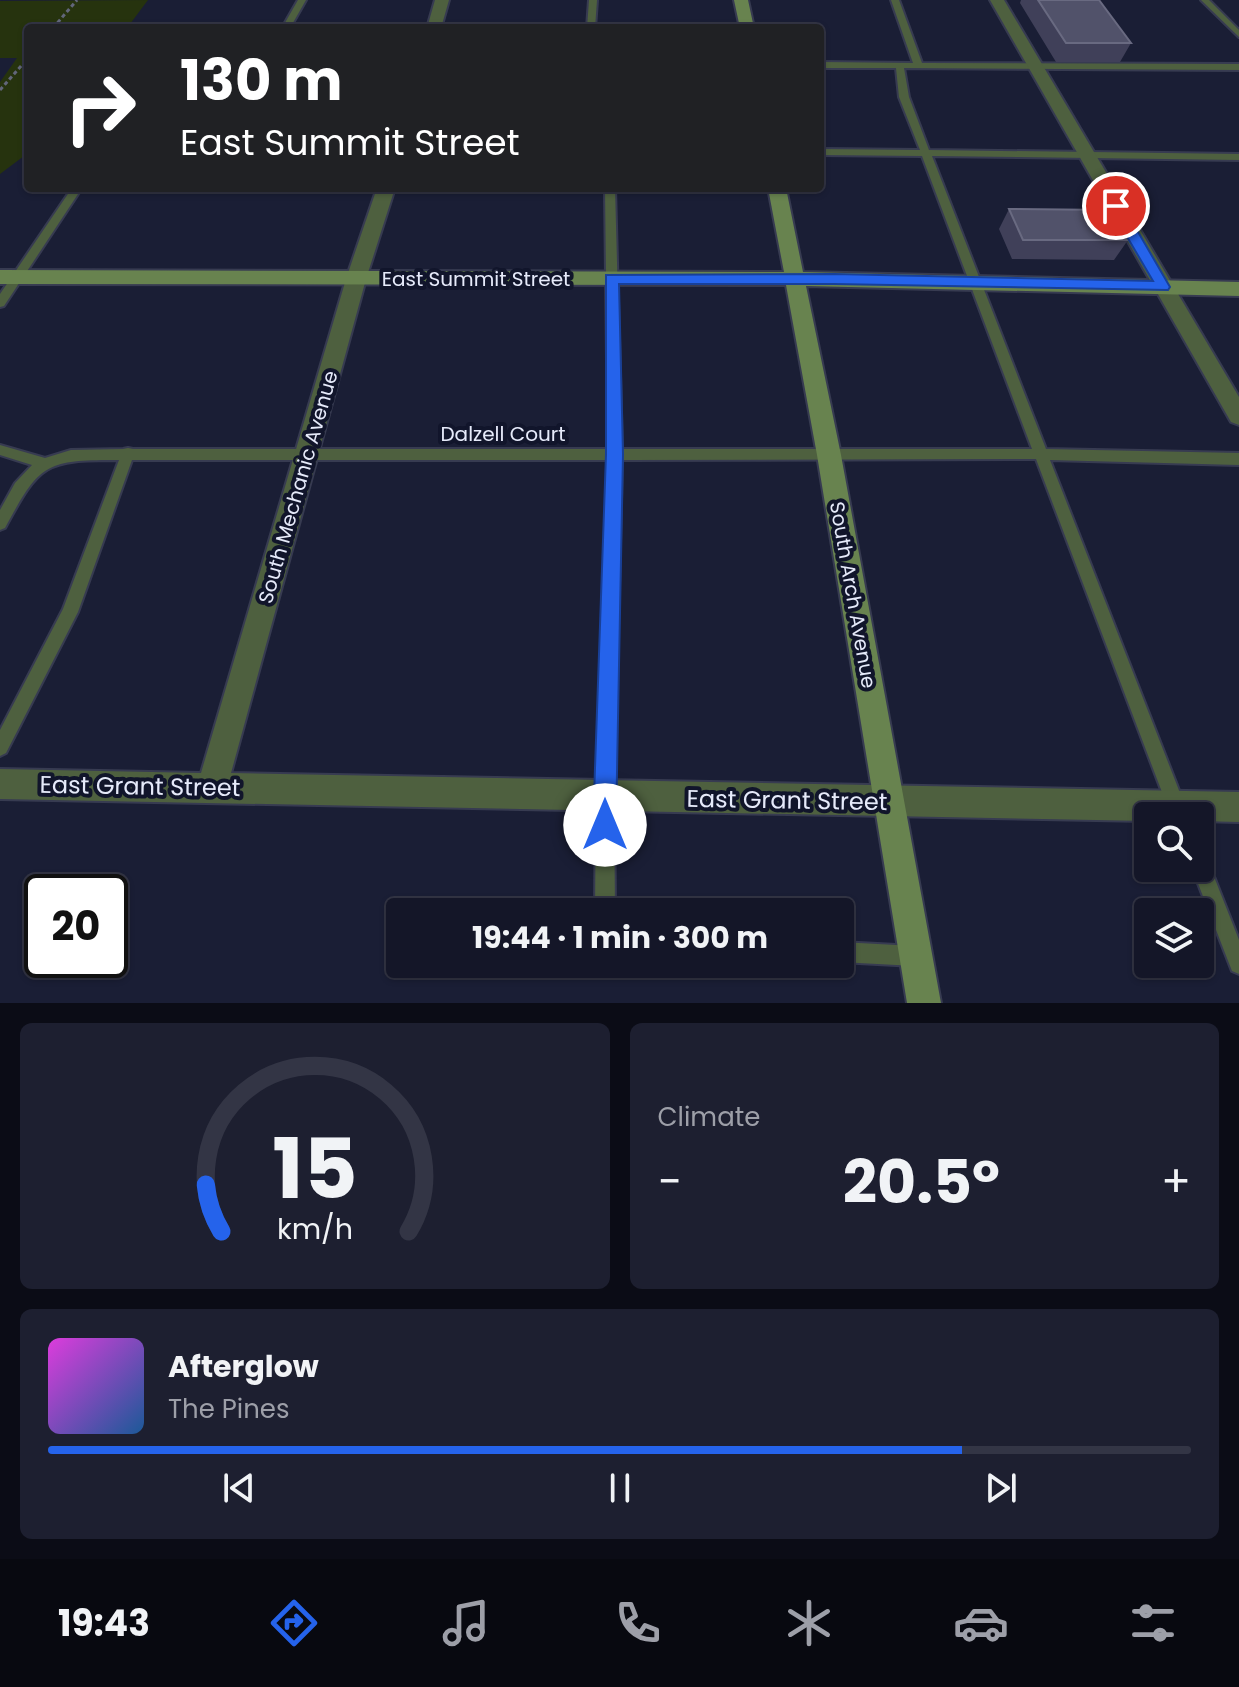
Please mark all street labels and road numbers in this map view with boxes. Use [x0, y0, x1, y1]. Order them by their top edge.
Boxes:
street label: East Summit Street [382, 265, 570, 293]
street label: South Mechanic Avenue [251, 367, 345, 607]
street label: Dalzell Court [440, 420, 566, 448]
street label: South Arch Avenue [823, 499, 883, 691]
street label: East Grant Street [39, 768, 241, 804]
street label: East Grant Street [686, 782, 888, 818]

